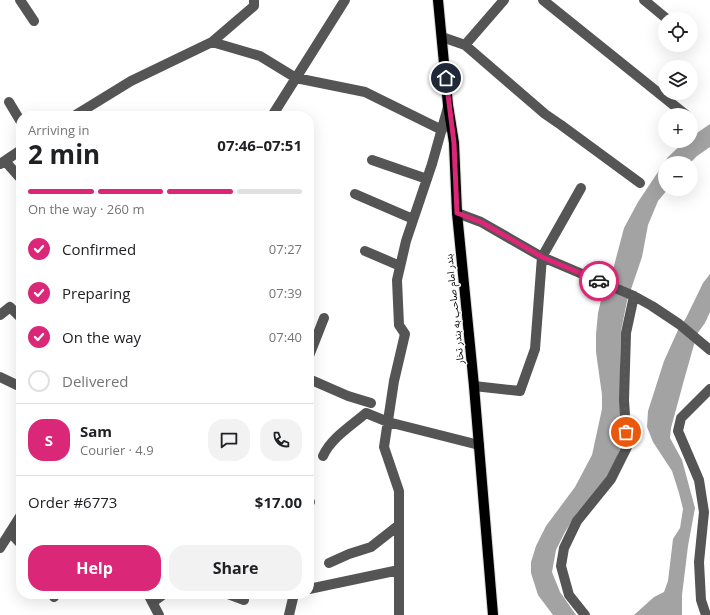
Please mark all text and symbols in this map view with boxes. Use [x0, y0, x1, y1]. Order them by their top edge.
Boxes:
map controls [658, 12, 698, 196]
button: locate [658, 12, 698, 52]
button: layers [658, 60, 698, 100]
pin [429, 61, 463, 95]
icon: home [435, 67, 457, 89]
button: + [658, 108, 698, 148]
text: Arriving in [28, 121, 90, 139]
text: 07:46–07:51 [217, 135, 302, 155]
text: 2 min [28, 136, 100, 172]
button: − [658, 156, 698, 196]
text: On the way · 260 m [28, 200, 144, 218]
icon: check [28, 238, 50, 260]
text: Confirmed [62, 239, 136, 259]
text: 07:27 [269, 240, 302, 258]
street label: بندر امام صاحب به بندر تخار [441, 253, 469, 366]
courier [579, 261, 619, 301]
icon: car [588, 270, 610, 292]
icon: check [28, 282, 50, 304]
text: Preparing [62, 283, 130, 303]
text: 07:39 [269, 284, 302, 302]
icon: check [28, 326, 50, 348]
text: On the way [62, 327, 141, 347]
text: 07:40 [269, 328, 302, 346]
text: Delivered [62, 371, 129, 391]
pin [609, 415, 643, 449]
button: chat [208, 419, 250, 461]
button: phone [260, 419, 302, 461]
text: Sam [80, 421, 112, 441]
icon: bag [615, 421, 637, 443]
text: S [45, 430, 53, 450]
text: Courier · 4.9 [80, 441, 154, 459]
text: Order #6773 [28, 492, 117, 512]
text: $17.00 [255, 492, 302, 512]
button: Help [28, 545, 161, 591]
button: Share [169, 545, 302, 591]

